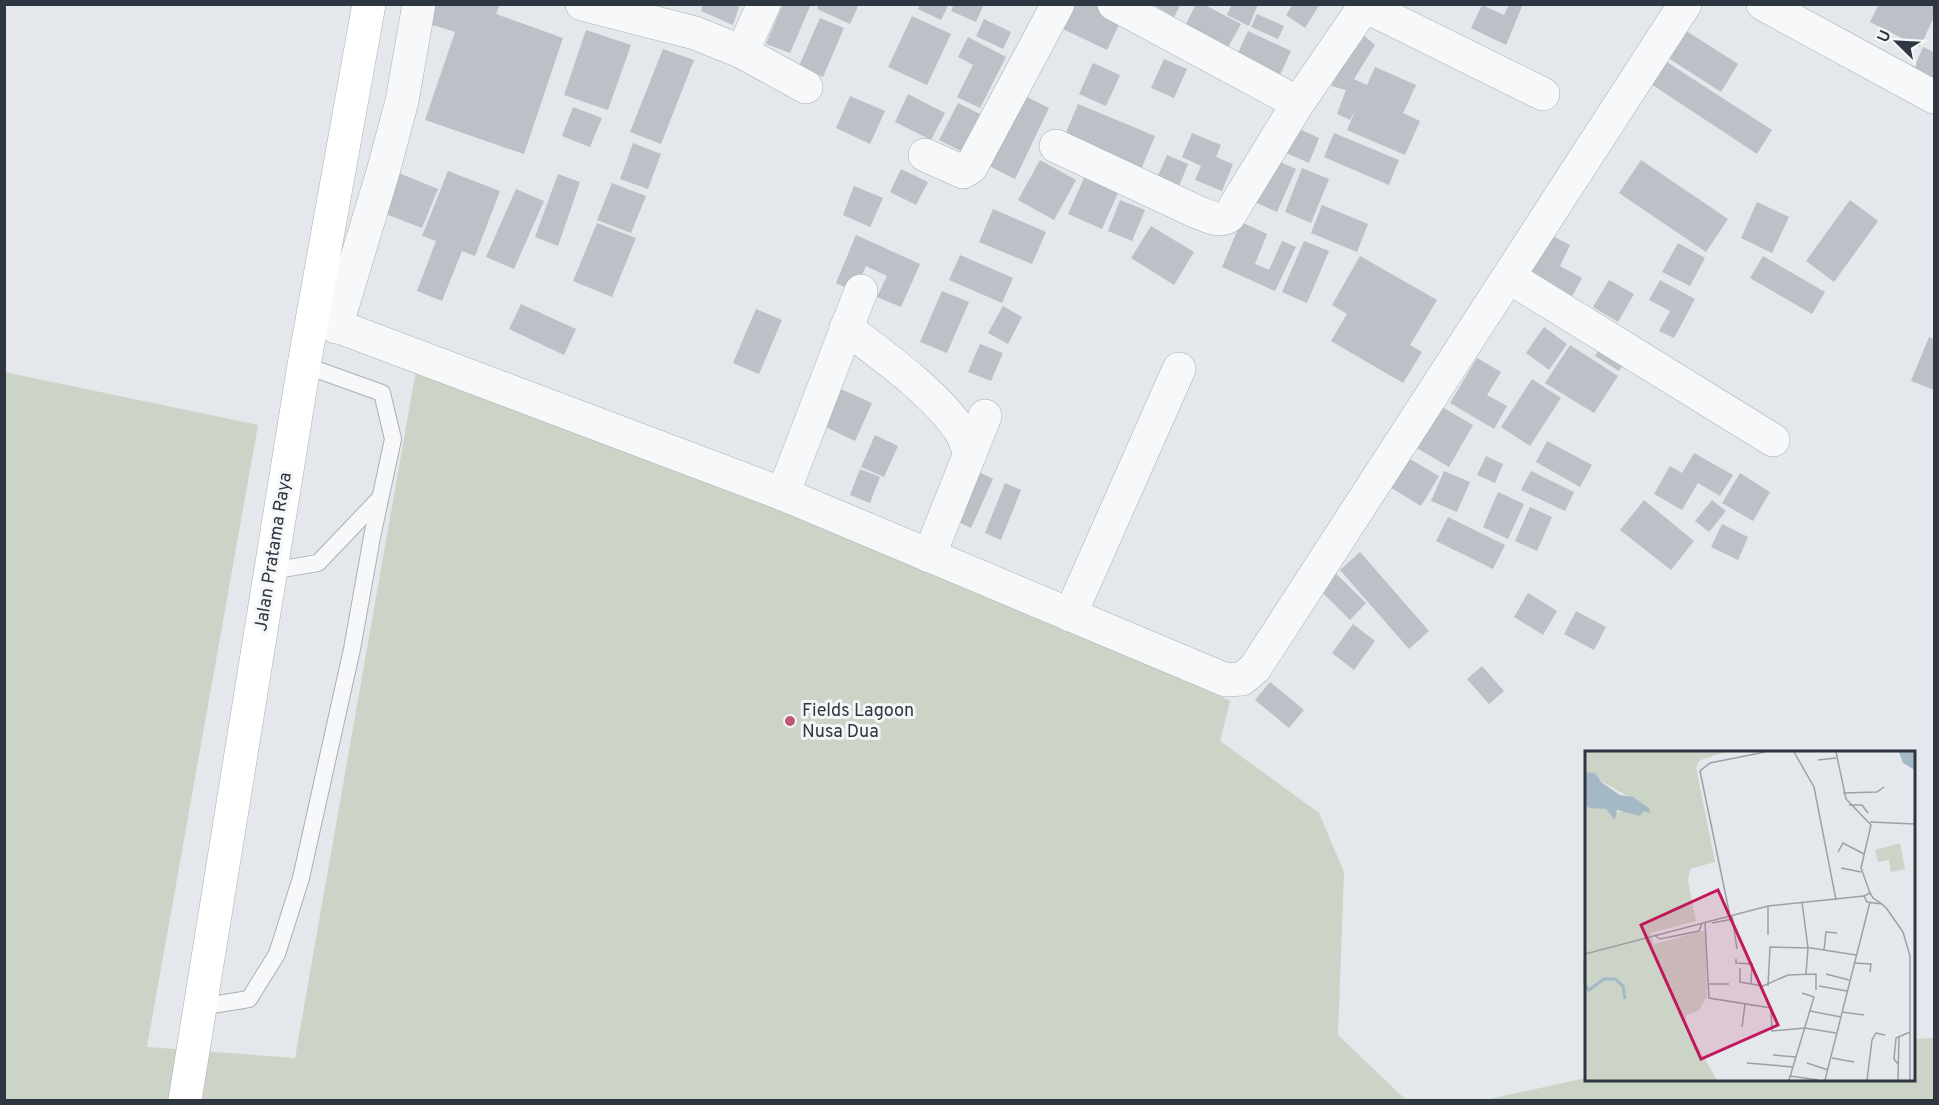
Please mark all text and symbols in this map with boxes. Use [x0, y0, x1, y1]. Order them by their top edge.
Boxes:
north arrow [1867, 12, 1927, 72]
text: U [1874, 27, 1897, 46]
street label: Jalan Pratama Raya [250, 471, 298, 633]
place label: Fields Lagoon Nusa Dua [802, 700, 914, 744]
marker: Fields Lagoon Nusa Dua [783, 714, 797, 728]
inset map [1585, 751, 1915, 1081]

